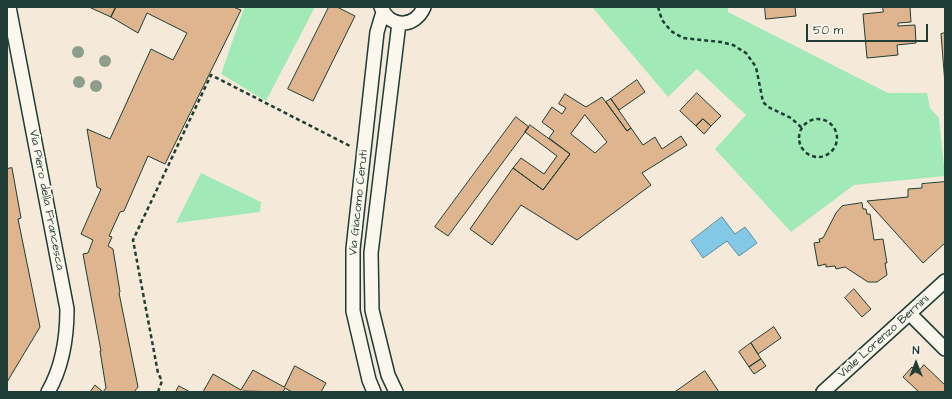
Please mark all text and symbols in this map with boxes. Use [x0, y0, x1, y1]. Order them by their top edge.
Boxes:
scale bar [808, 16, 930, 42]
text: 50 m [813, 22, 843, 39]
street label: Via Piero della Francesca [25, 129, 67, 271]
street label: Via Giacomo Ceruti [346, 149, 372, 257]
street label: Viale Lorenzo Bernini [835, 292, 933, 382]
north arrow [896, 343, 936, 383]
text: N [913, 343, 919, 358]

